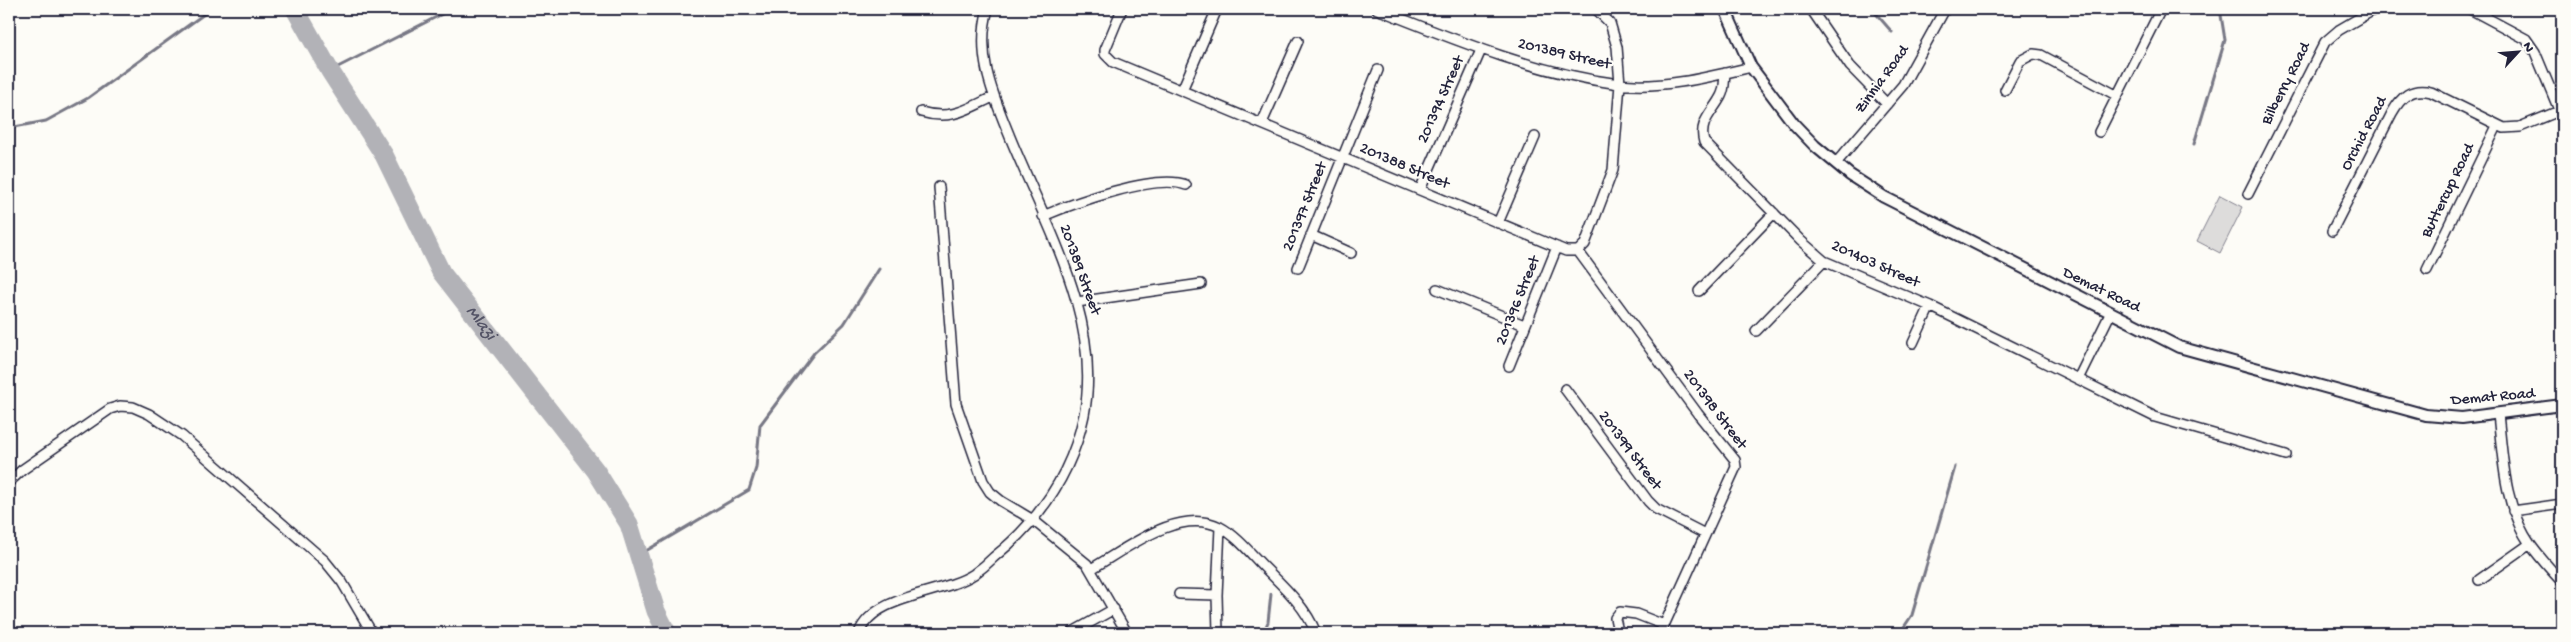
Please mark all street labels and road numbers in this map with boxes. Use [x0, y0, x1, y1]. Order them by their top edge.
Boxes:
street label: 201389 Street [1516, 35, 1614, 75]
street label: Bilberry Road [2258, 38, 2317, 129]
street label: Zinnia Road [1852, 41, 1915, 118]
street label: 201394 Street [1414, 52, 1470, 147]
street label: Orchid Road [2338, 92, 2393, 174]
street label: Buttercup Road [2418, 139, 2481, 242]
street label: 201388 Street [1356, 140, 1453, 195]
street label: 201397 Street [1279, 158, 1333, 254]
street label: 201389 Street [1054, 222, 1105, 319]
street label: 201403 Street [1828, 237, 1924, 294]
street label: 201396 Street [1493, 252, 1546, 348]
street label: Demat Road [2058, 264, 2144, 319]
street label: 201398 Street [1678, 366, 1751, 455]
street label: Demat Road [2449, 385, 2537, 411]
street label: 201399 Street [1593, 408, 1666, 495]

